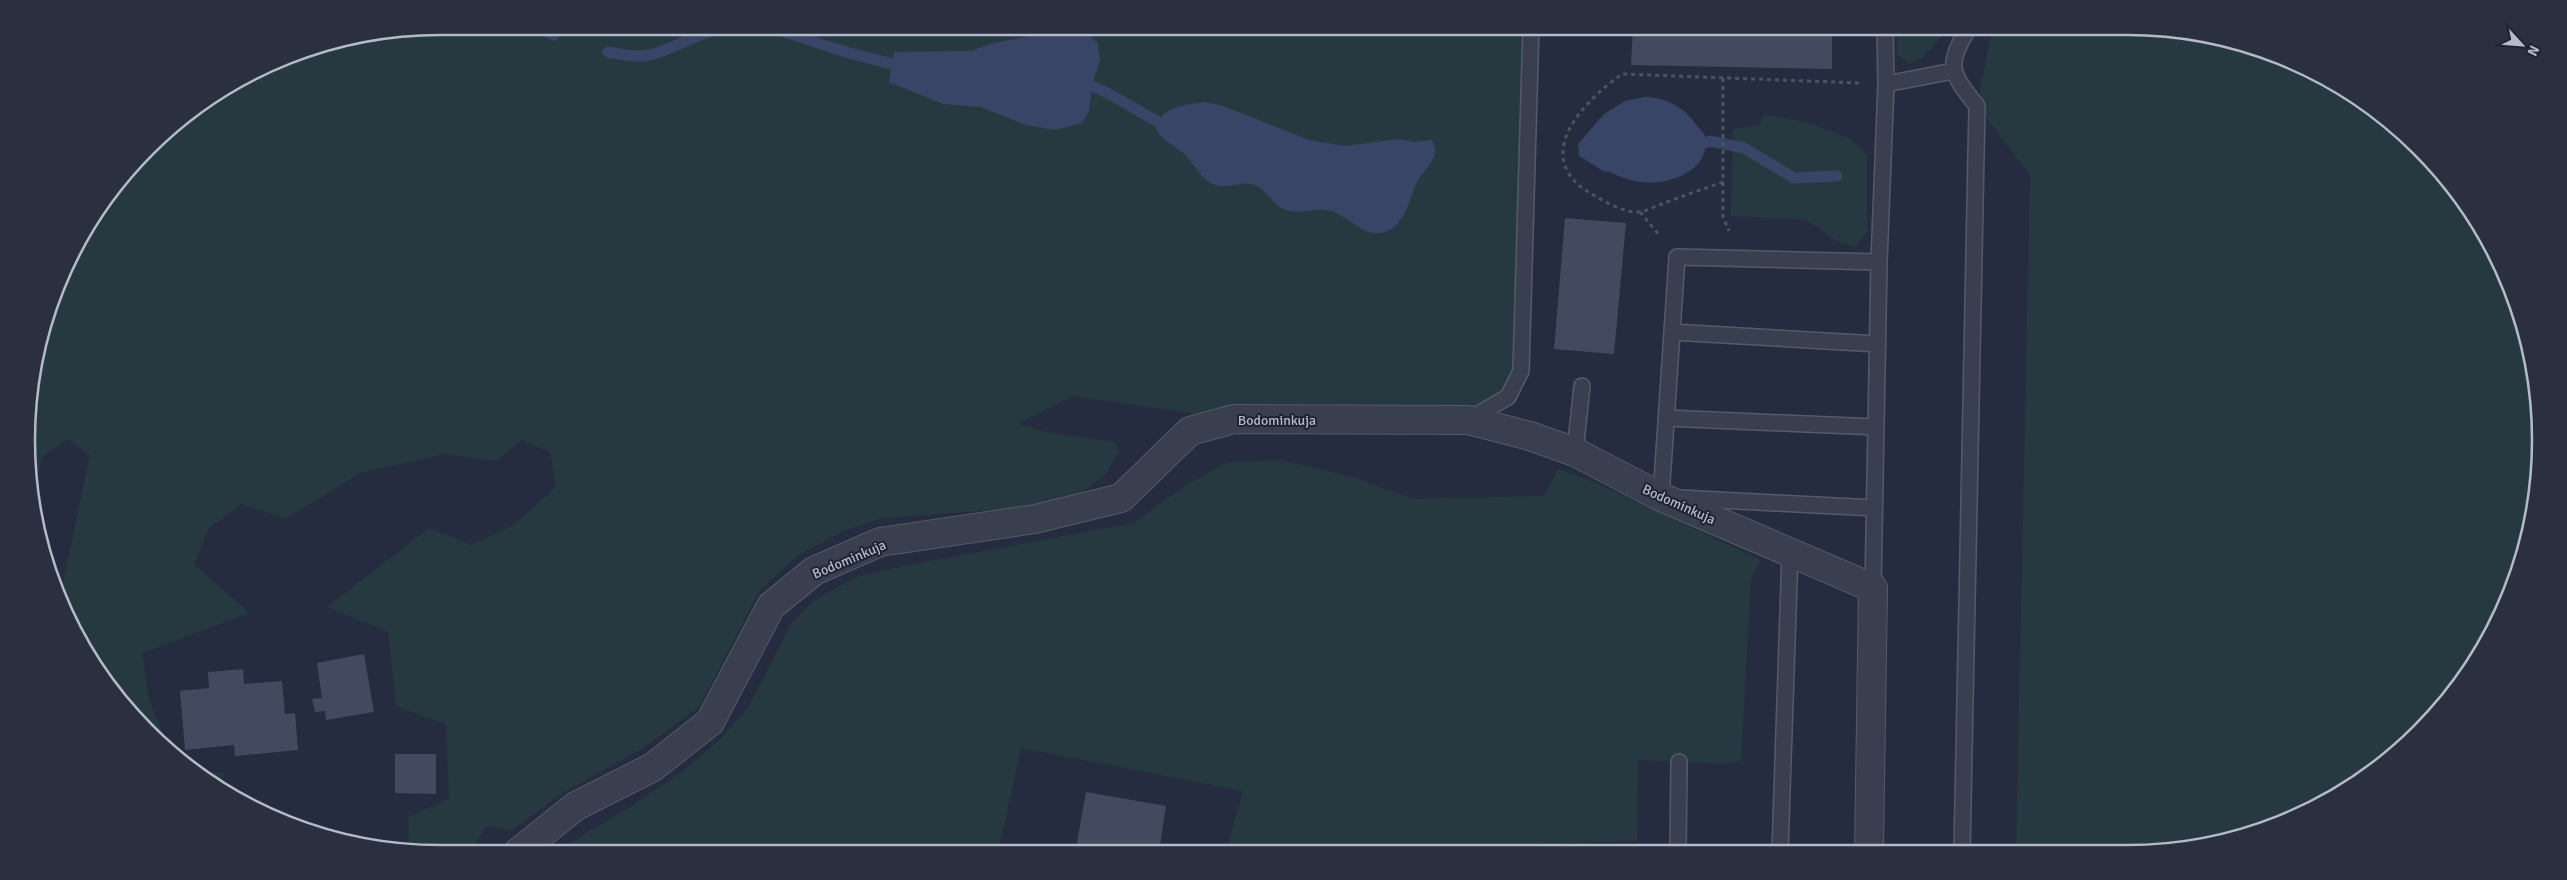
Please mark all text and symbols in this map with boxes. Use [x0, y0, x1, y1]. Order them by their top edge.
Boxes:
north arrow [2497, 20, 2547, 70]
text: N [2523, 42, 2543, 59]
street label: Bodominkuja [1238, 412, 1316, 429]
street label: Bodominkuja [1640, 481, 1718, 528]
street label: Bodominkuja [810, 536, 889, 583]

